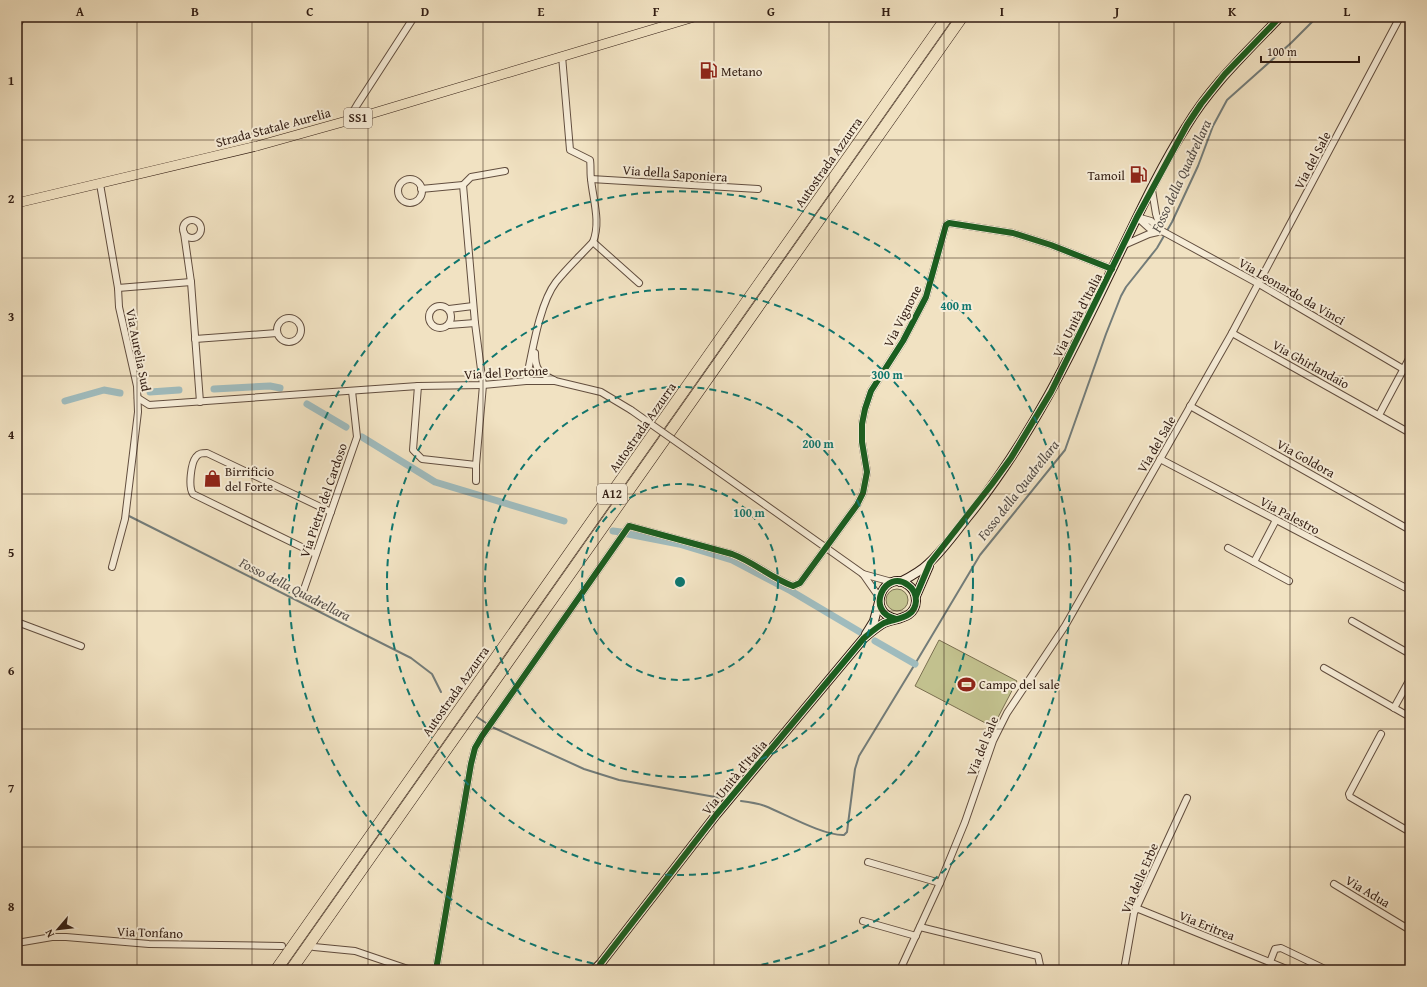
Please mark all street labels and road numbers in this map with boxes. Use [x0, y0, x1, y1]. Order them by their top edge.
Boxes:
street label: Strada Statale Aurelia [214, 103, 334, 152]
road number: SS1 [344, 108, 372, 128]
street label: Autostrada Azzurra [790, 113, 867, 211]
street label: Via del Sale [1289, 128, 1336, 192]
street label: Via della Saponiera [622, 160, 729, 187]
street label: Via Leonardo da Vinci [1235, 253, 1349, 330]
street label: Via Unità d'Italia [1048, 269, 1107, 361]
street label: Via Vignone [879, 282, 926, 350]
street label: Via Aurelia Sud [121, 307, 156, 393]
street label: Via Ghirlandaio [1269, 335, 1353, 394]
street label: Via del Portone [463, 361, 549, 384]
street label: Autostrada Azzurra [604, 378, 681, 476]
street label: Via del Sale [1132, 412, 1180, 476]
street label: Via Goldora [1273, 435, 1339, 483]
street label: Via Pietra del Cardoso [295, 440, 352, 560]
road number: A12 [597, 484, 627, 504]
street label: Via Palestro [1256, 492, 1324, 539]
street label: Autostrada Azzurra [417, 642, 494, 740]
street label: Via del Sale [962, 713, 1003, 779]
street label: Via Unità d'Italia [697, 735, 772, 819]
street label: Via delle Erbe [1116, 840, 1163, 917]
street label: Via Adua [1342, 871, 1394, 913]
street label: Via Eritrea [1176, 906, 1238, 946]
street label: Via Tonfano [117, 922, 184, 943]

